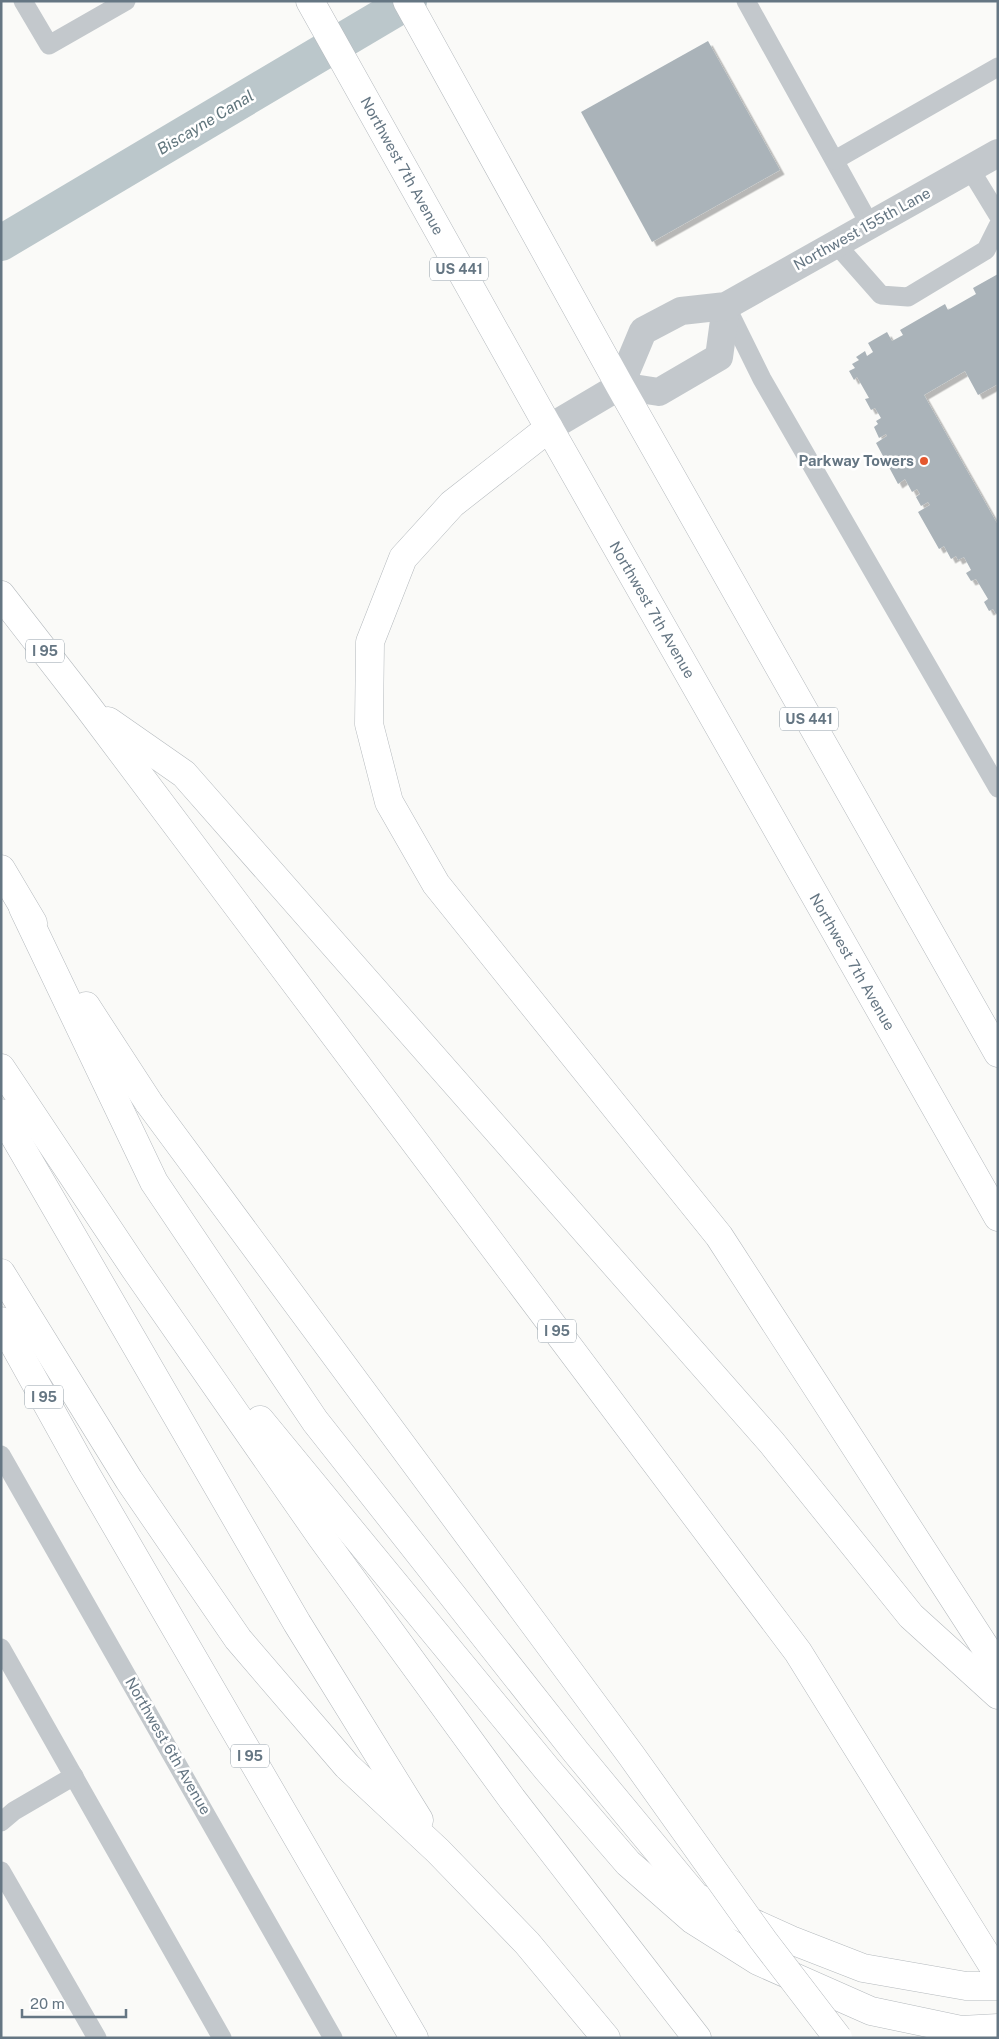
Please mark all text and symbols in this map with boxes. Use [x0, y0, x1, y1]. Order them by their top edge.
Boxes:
water label: Biscayne Canal [154, 86, 257, 159]
street label: Northwest 7th Avenue [357, 94, 447, 238]
street label: Northwest 155th Lane [790, 184, 933, 273]
road number: US 441 [430, 258, 488, 280]
place label: Parkway Towers [798, 452, 914, 469]
marker: Parkway Towers [918, 455, 930, 467]
street label: Northwest 7th Avenue [606, 538, 699, 681]
road number: I 95 [26, 640, 64, 662]
road number: US 441 [780, 708, 838, 731]
street label: Northwest 7th Avenue [806, 890, 899, 1033]
road number: I 95 [538, 1320, 576, 1342]
road number: I 95 [25, 1385, 63, 1408]
street label: Northwest 6th Avenue [122, 1674, 215, 1817]
road number: I 95 [231, 1744, 269, 1768]
scale bar [22, 1986, 126, 2018]
text: 20 m [30, 1995, 65, 2012]

